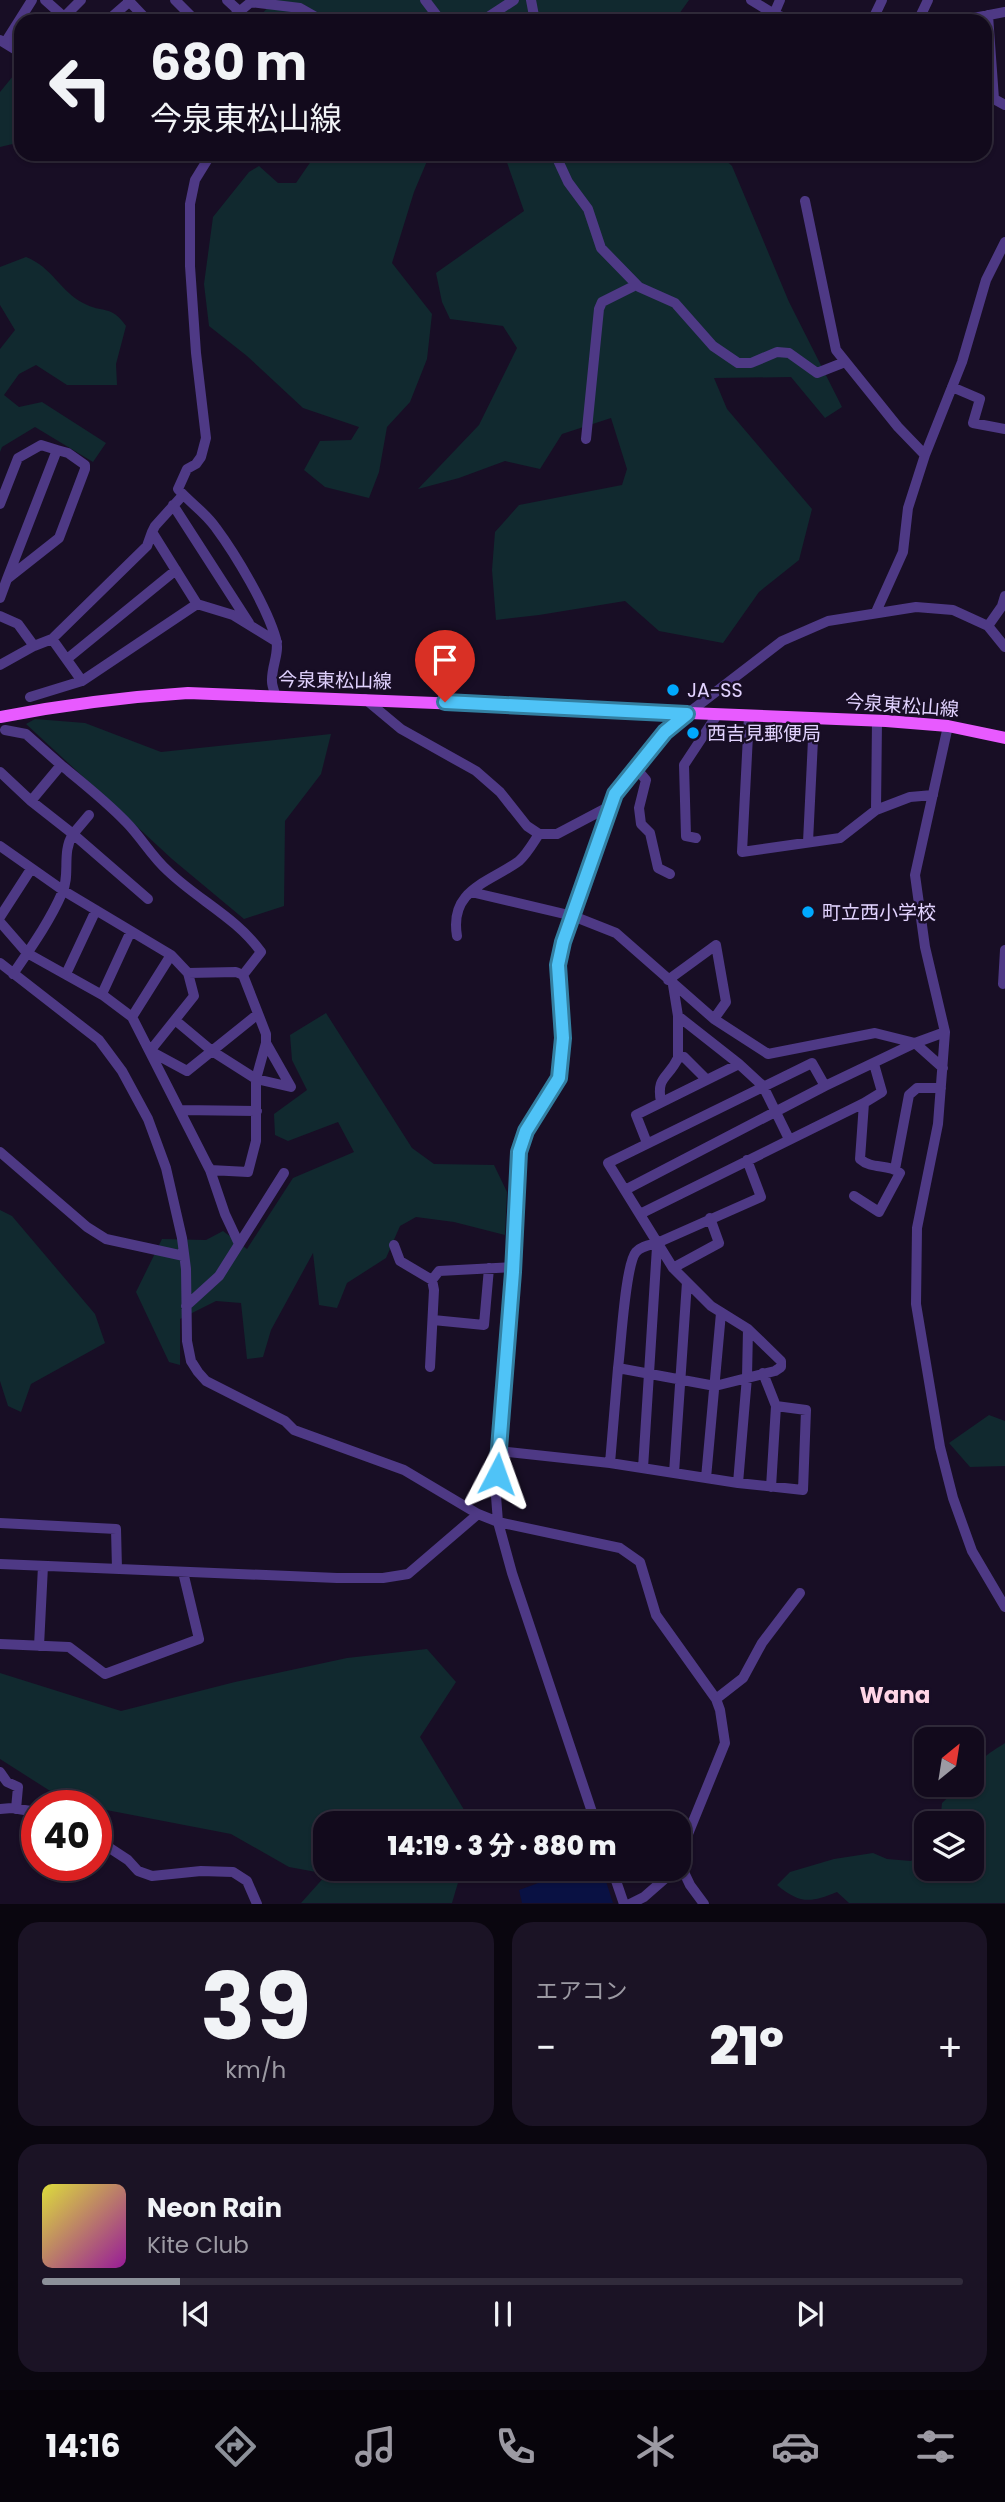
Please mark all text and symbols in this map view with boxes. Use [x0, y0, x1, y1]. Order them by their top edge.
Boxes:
text: 680 m [150, 29, 307, 97]
icon: left [35, 42, 126, 133]
text: 今泉東松山線 [150, 96, 342, 141]
pin [415, 630, 475, 702]
icon: arrive [426, 641, 464, 679]
street label: 今泉東松山線 [278, 666, 392, 695]
place label: JA-SS [687, 677, 743, 704]
marker: JA-SS [665, 682, 681, 698]
street label: 今泉東松山線 [844, 688, 960, 723]
place label: 西吉見郵便局 [707, 720, 821, 747]
marker: 西吉見郵便局 [685, 725, 701, 741]
place label: 町立西小学校 [822, 899, 936, 926]
marker: 町立西小学校 [800, 904, 816, 920]
position arrow [460, 1437, 534, 1511]
district label: Wana [860, 1679, 930, 1711]
north arrow [914, 1727, 984, 1797]
map controls [914, 1727, 984, 1881]
speed limit sign: 40 [21, 1790, 112, 1881]
button: layers [914, 1811, 984, 1881]
text: 14:19 · 3 分 · 880 m [388, 1828, 616, 1864]
text: 39 [200, 1943, 311, 2071]
text: エアコン [536, 1975, 628, 2007]
text: 21° [709, 2010, 784, 2083]
text: − [536, 2021, 556, 2074]
text: + [937, 2021, 963, 2074]
text: km/h [225, 2054, 286, 2086]
text: Neon Rain [147, 2190, 282, 2226]
text: Kite Club [147, 2229, 249, 2261]
icon: previous [177, 2295, 215, 2333]
icon: pause [484, 2295, 522, 2333]
icon: next [791, 2295, 829, 2333]
icon: directions [211, 2422, 260, 2471]
icon: music [351, 2422, 400, 2471]
icon: phone [491, 2422, 540, 2471]
icon: climate [631, 2422, 680, 2471]
icon: car [771, 2422, 820, 2471]
icon: filters [911, 2422, 960, 2471]
text: 14:16 [45, 2423, 121, 2468]

